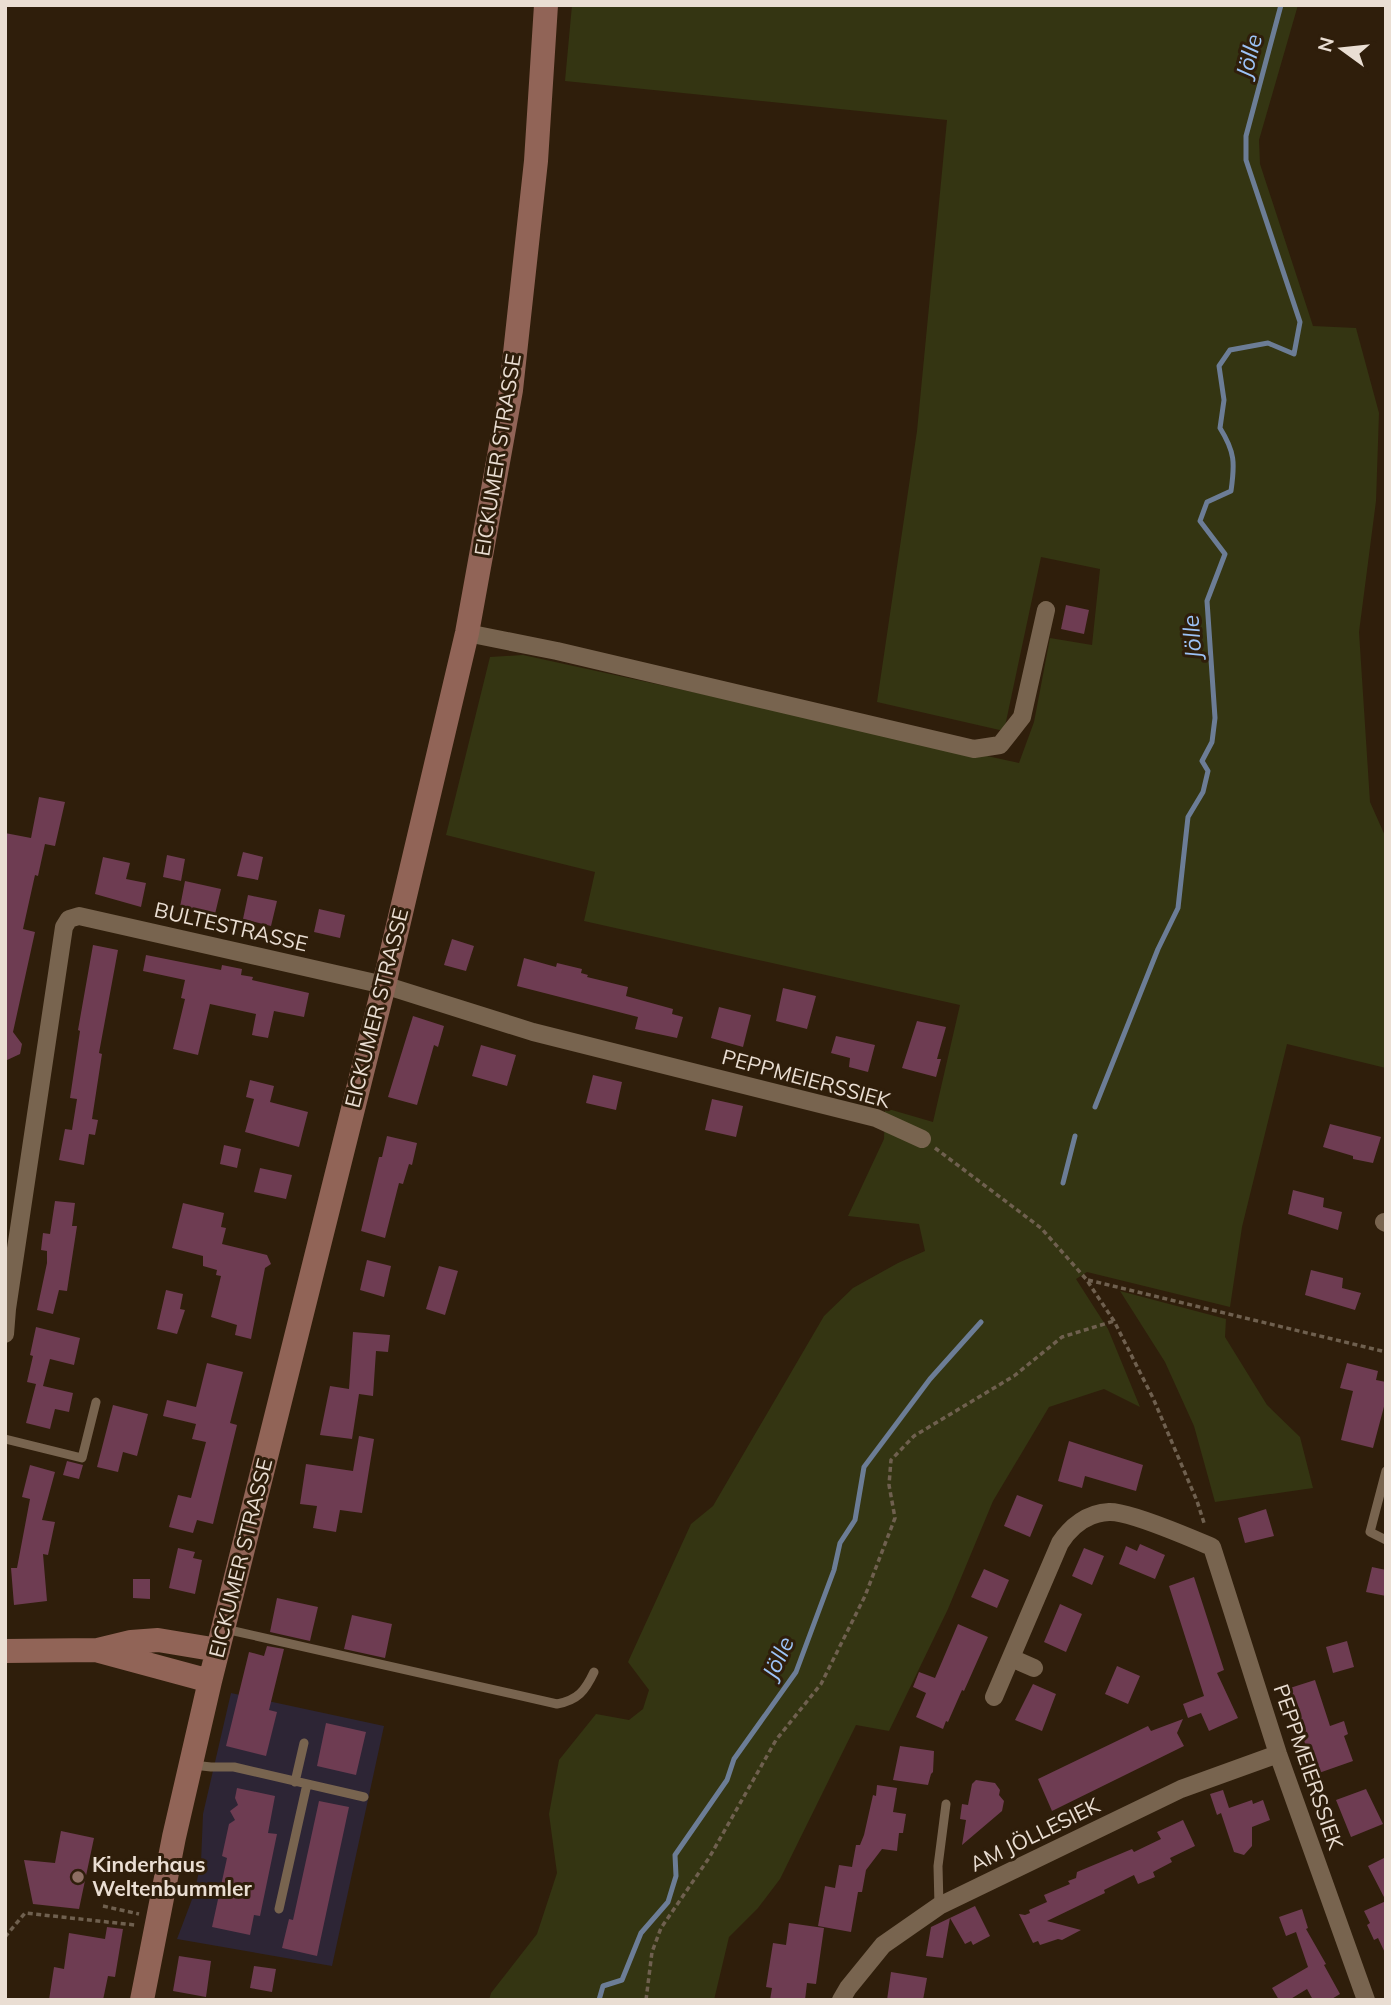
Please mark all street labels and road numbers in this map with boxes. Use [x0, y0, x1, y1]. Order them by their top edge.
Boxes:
street label: EICKUMER STRASSE [468, 352, 526, 558]
street label: BULTESTRASSE [152, 896, 311, 956]
street label: EICKUMER STRASSE [339, 905, 413, 1110]
street label: PEPPMEIERSSIEK [719, 1043, 894, 1113]
street label: EICKUMER STRASSE [203, 1455, 277, 1660]
street label: PEPPMEIERSSIEK [1268, 1681, 1350, 1853]
street label: AM JÖLLESIEK [965, 1791, 1104, 1877]

